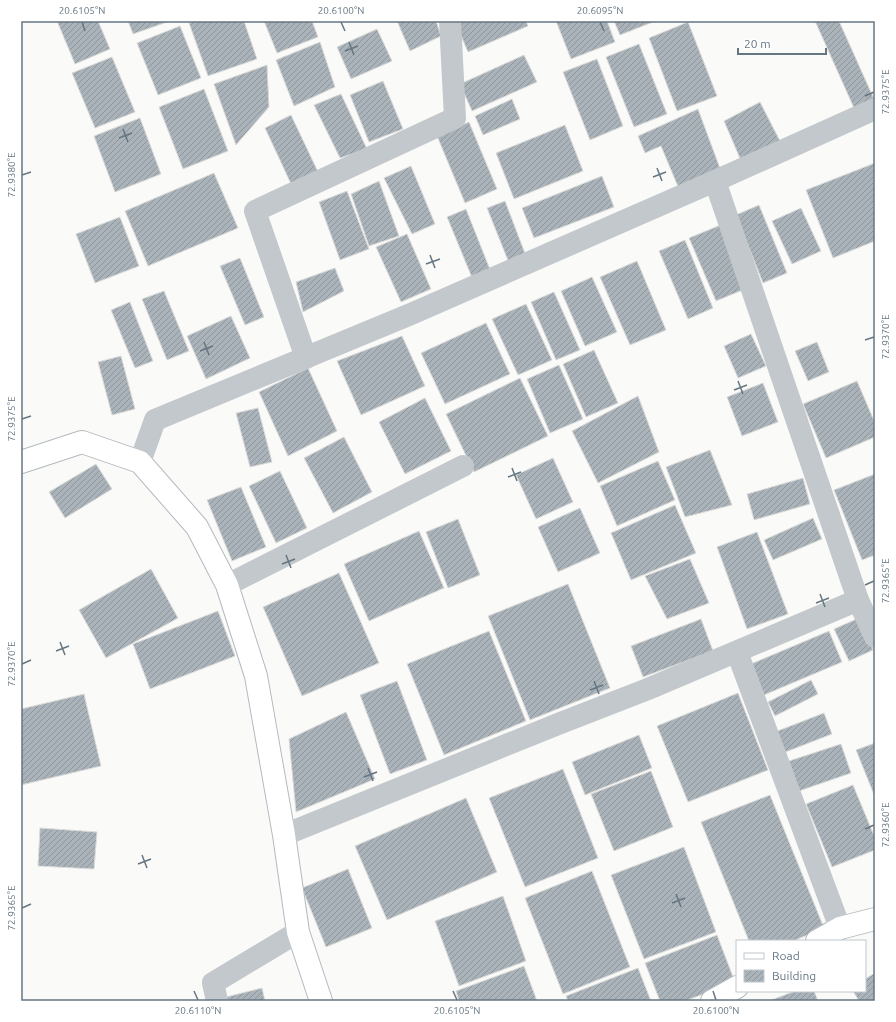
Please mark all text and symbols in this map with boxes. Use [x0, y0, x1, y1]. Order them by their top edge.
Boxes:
text: 20.6105°N [59, 5, 105, 16]
text: 20.6100°N [318, 5, 364, 16]
text: 20.6095°N [577, 5, 623, 16]
scale bar [738, 30, 826, 56]
text: 20 m [744, 37, 771, 50]
text: 72.9375°E [880, 69, 891, 115]
text: 72.9380°E [6, 152, 17, 198]
text: 72.9370°E [880, 314, 891, 360]
text: 72.9375°E [6, 396, 17, 442]
text: 72.9365°E [880, 558, 891, 604]
text: 72.9370°E [6, 641, 17, 687]
text: 72.9360°E [880, 802, 891, 848]
text: 72.9365°E [6, 885, 17, 931]
legend [736, 940, 866, 992]
text: Road [772, 949, 800, 962]
text: Building [772, 969, 816, 982]
text: 20.6110°N [175, 1005, 221, 1016]
text: 20.6105°N [434, 1005, 480, 1016]
text: 20.6100°N [693, 1005, 739, 1016]

